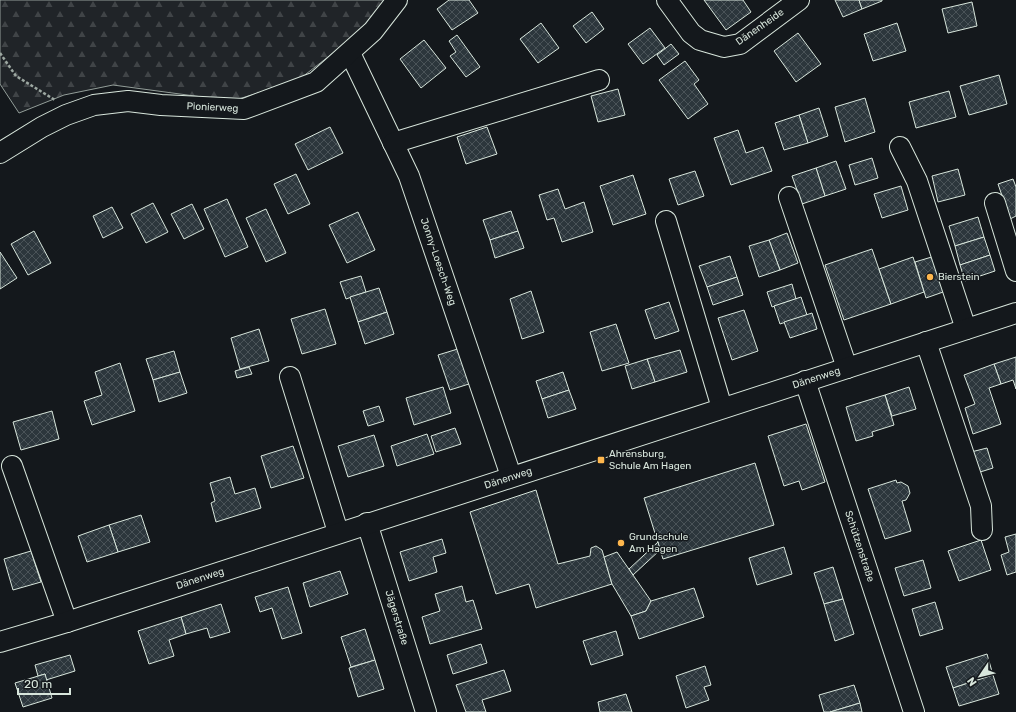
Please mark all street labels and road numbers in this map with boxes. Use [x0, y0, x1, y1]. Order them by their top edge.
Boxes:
street label: Dänenheide [734, 6, 787, 48]
street label: Pionierweg [186, 100, 239, 115]
street label: Jonny-Loesch-Weg [418, 216, 459, 307]
street label: Dänenweg [791, 365, 842, 391]
street label: Dänenweg [483, 465, 534, 492]
street label: Schützenstraße [842, 509, 877, 584]
street label: Dänenweg [175, 565, 226, 592]
street label: Jägerstraße [382, 589, 411, 647]

